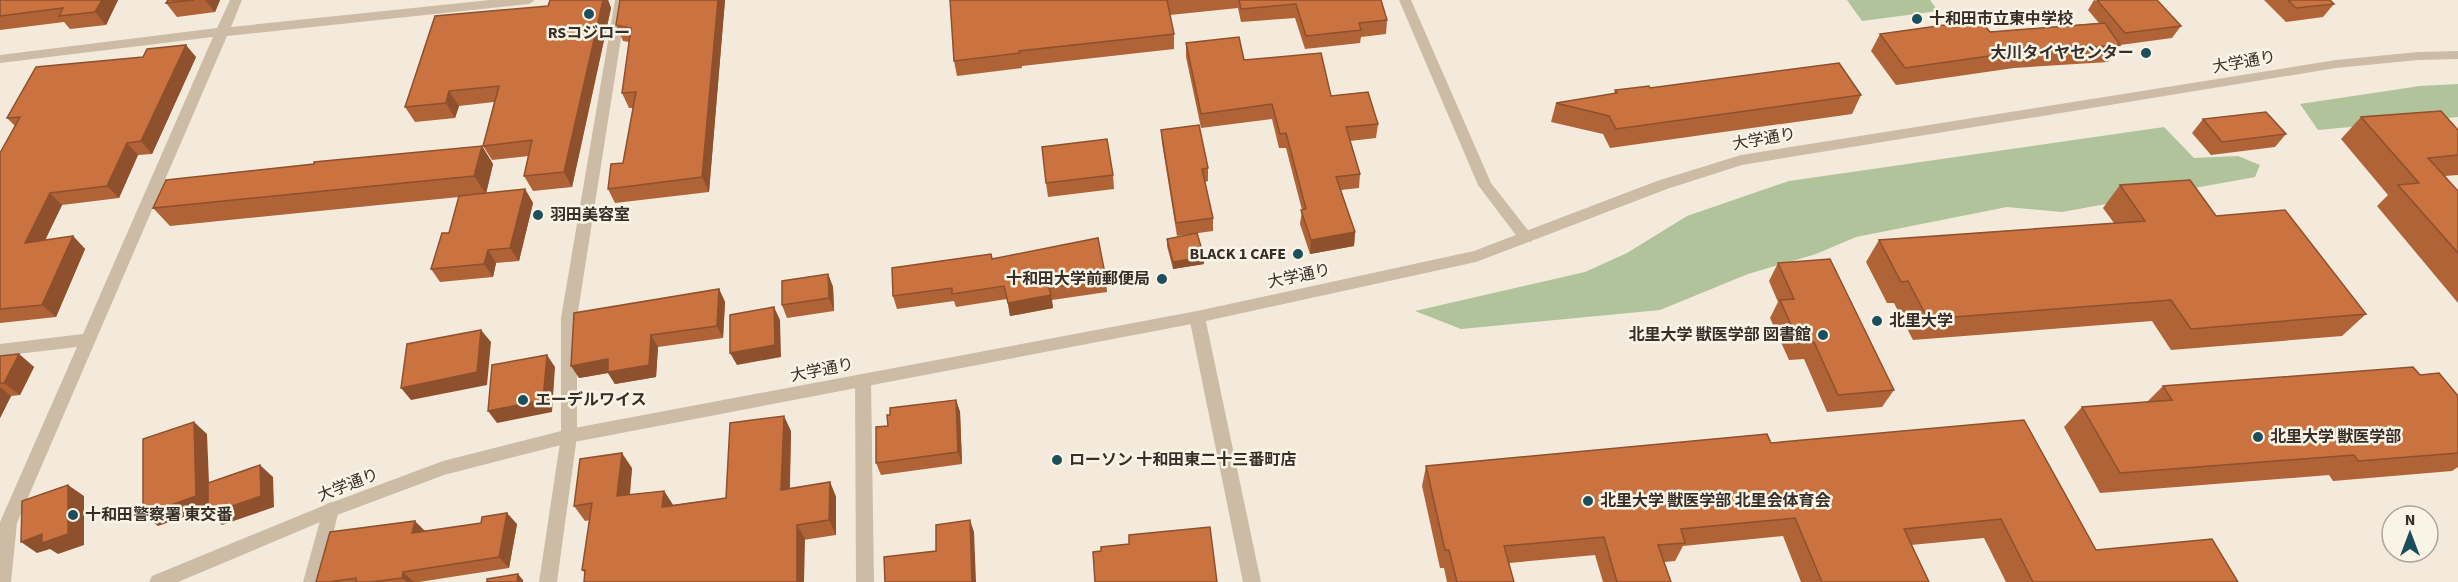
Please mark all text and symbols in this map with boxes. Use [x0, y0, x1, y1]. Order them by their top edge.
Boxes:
marker: RSコジロー [582, 7, 596, 21]
place label: 十和田市立東中学校 [1929, 8, 2073, 30]
marker: 十和田市立東中学校 [1910, 12, 1924, 26]
place label: RSコジロー [548, 22, 630, 44]
place label: 大川タイヤセンター [1990, 42, 2134, 64]
marker: 大川タイヤセンター [2139, 46, 2153, 60]
street label: 大学通り [2211, 46, 2277, 78]
street label: 大学通り [1731, 123, 1797, 155]
place label: 羽田美容室 [550, 204, 630, 226]
marker: 羽田美容室 [531, 208, 545, 222]
place label: BLACK 1 CAFE [1190, 243, 1286, 265]
marker: BLACK 1 CAFE [1291, 247, 1305, 261]
street label: 大学通り [1265, 259, 1333, 293]
place label: 十和田大学前郵便局 [1006, 268, 1150, 290]
marker: 十和田大学前郵便局 [1155, 272, 1169, 286]
place label: 北里大学 [1889, 310, 1953, 332]
marker: 北里大学 [1870, 314, 1884, 328]
place label: 北里大学 獣医学部 図書館 [1629, 324, 1811, 346]
marker: 北里大学 獣医学部 図書館 [1816, 328, 1830, 342]
street label: 大学通り [788, 353, 856, 387]
place label: エーデルワイス [535, 389, 647, 411]
marker: エーデルワイス [516, 393, 530, 407]
place label: 北里大学 獣医学部 [2270, 426, 2401, 448]
marker: 北里大学 獣医学部 [2251, 430, 2265, 444]
place label: ローソン 十和田東二十三番町店 [1069, 449, 1296, 471]
marker: ローソン 十和田東二十三番町店 [1050, 453, 1064, 467]
street label: 大学通り [314, 463, 382, 507]
place label: 北里大学 獣医学部 北里会体育会 [1600, 490, 1830, 512]
marker: 北里大学 獣医学部 北里会体育会 [1581, 494, 1595, 508]
place label: 十和田警察署 東交番 [85, 504, 232, 526]
north arrow [2380, 504, 2440, 564]
marker: 十和田警察署 東交番 [66, 508, 80, 522]
text: N [2405, 509, 2415, 531]

